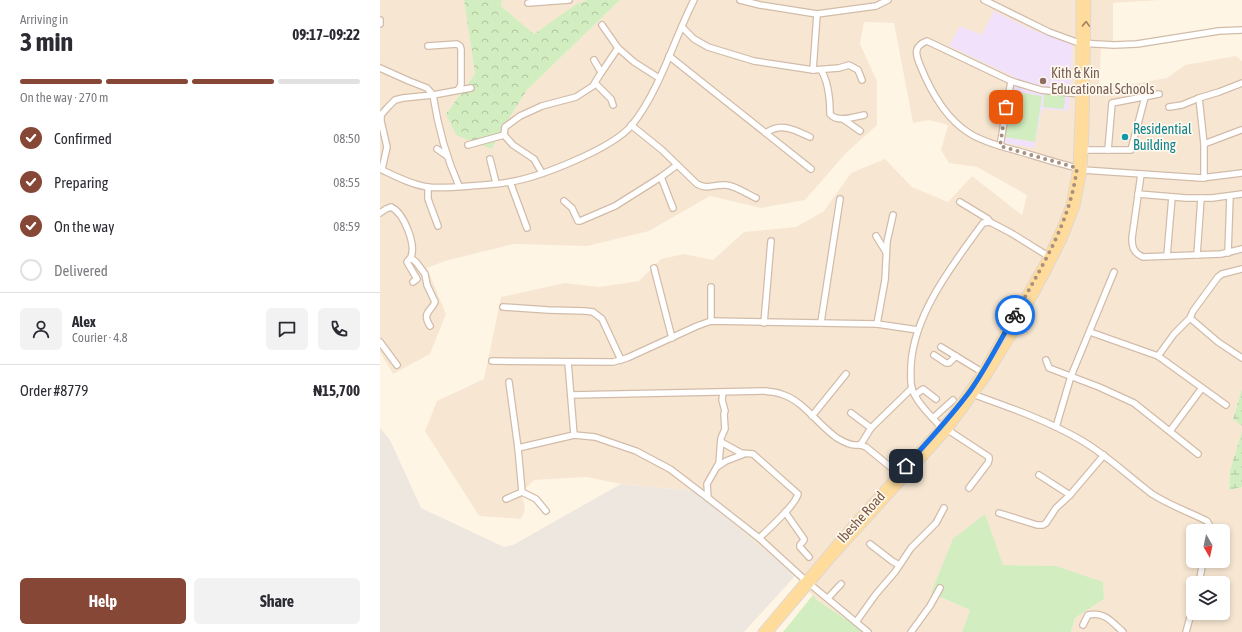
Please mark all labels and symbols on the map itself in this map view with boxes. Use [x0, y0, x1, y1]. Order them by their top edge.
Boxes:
one-way arrow [1082, 21, 1091, 27]
place label: Kith & Kin Educational Schools [1051, 65, 1155, 97]
marker: Kith & Kin Educational Schools [1038, 76, 1048, 86]
pin [989, 90, 1023, 124]
place label: Residential Building [1133, 121, 1192, 153]
marker: Residential Building [1120, 132, 1130, 142]
courier [995, 295, 1035, 335]
pin [889, 449, 923, 483]
street label: Ibeshe Road [834, 488, 888, 546]
north arrow [1186, 524, 1230, 568]

